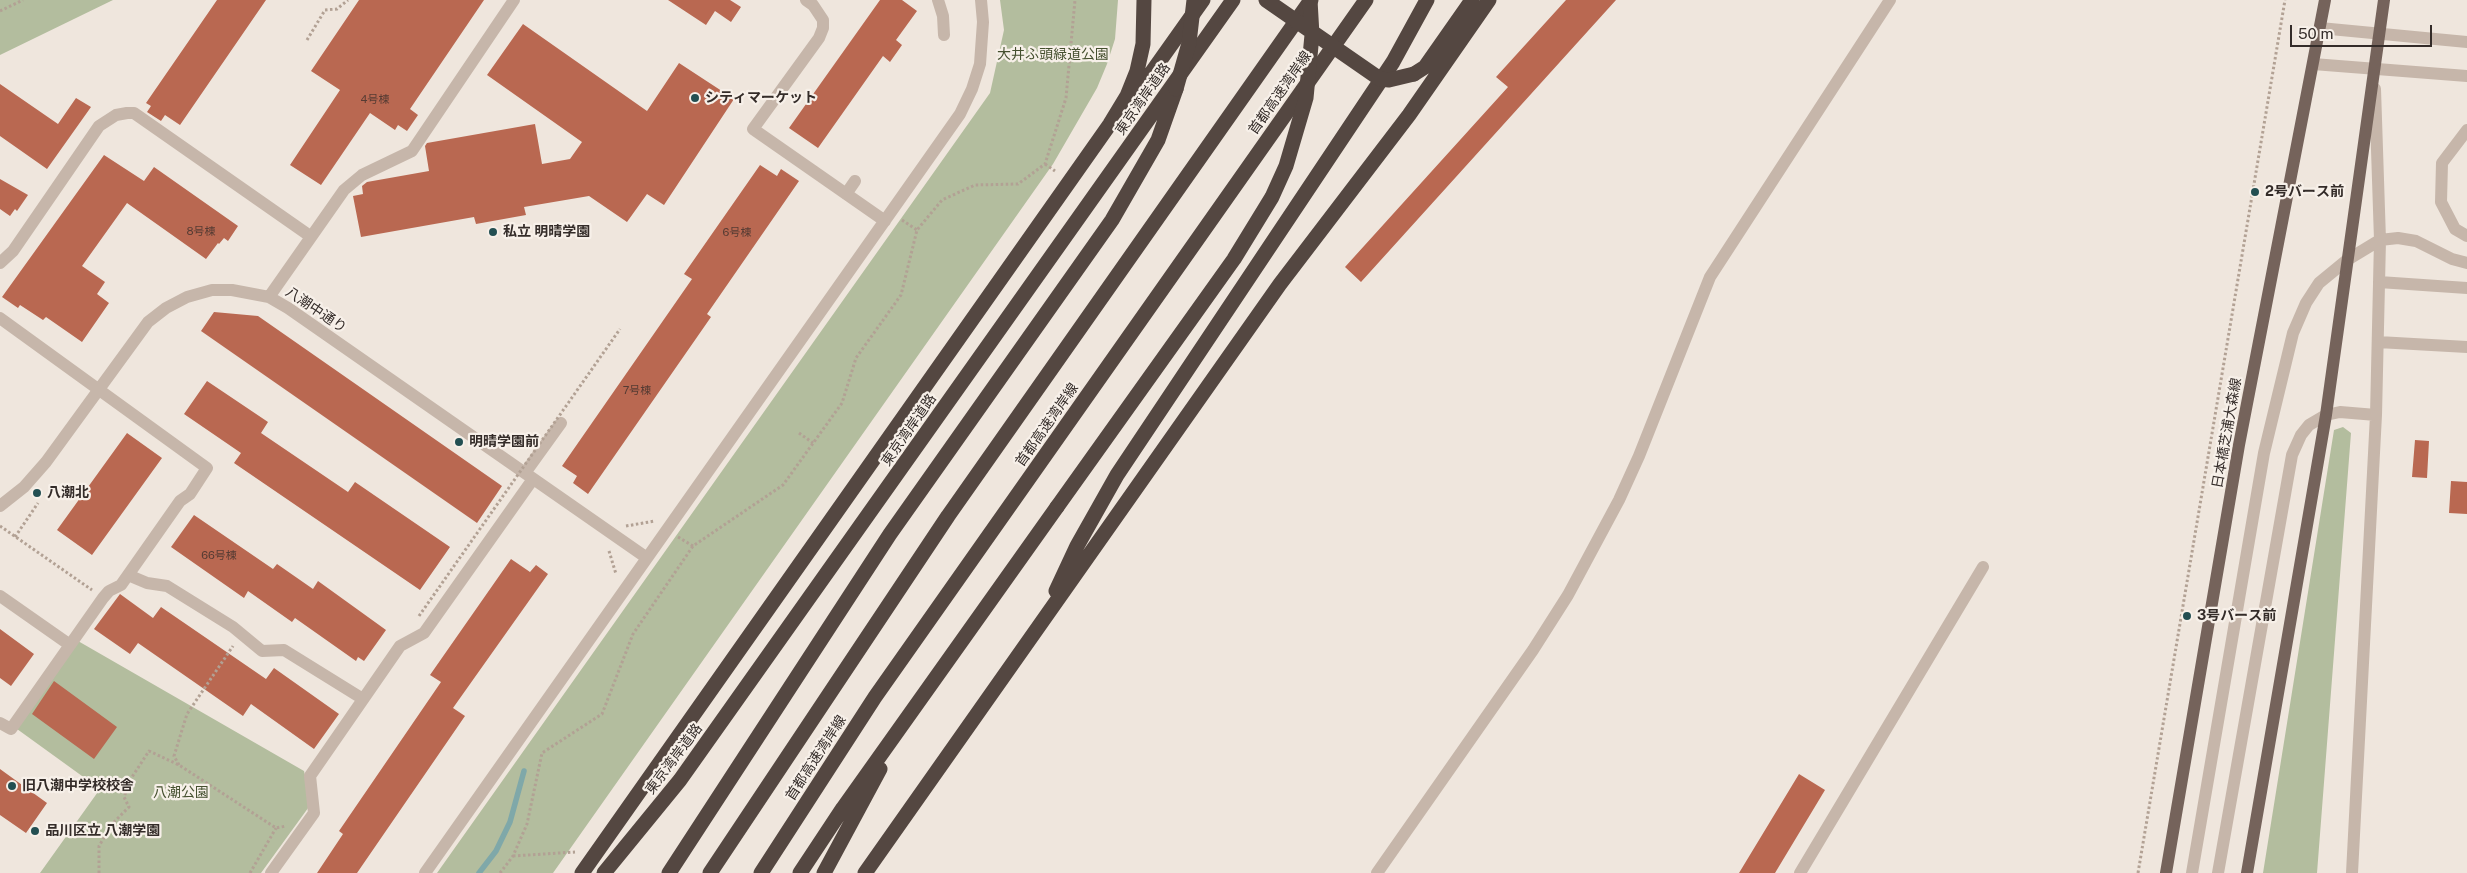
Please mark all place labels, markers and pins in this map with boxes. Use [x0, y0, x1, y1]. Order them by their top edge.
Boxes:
place label: シティマーケット [705, 90, 817, 106]
marker: シティマーケット [689, 92, 701, 104]
place label: 2号バース前 [2265, 184, 2344, 200]
marker: 2号バース前 [2249, 186, 2261, 198]
place label: 私立 明晴学園 [503, 224, 590, 240]
marker: 私立 明晴学園 [487, 226, 499, 238]
place label: 明晴学園前 [469, 434, 539, 450]
marker: 明晴学園前 [453, 436, 465, 448]
place label: 八潮北 [47, 485, 89, 501]
marker: 八潮北 [31, 487, 43, 499]
place label: 3号バース前 [2197, 608, 2276, 624]
marker: 3号バース前 [2181, 610, 2193, 622]
place label: 旧八潮中学校校舎 [22, 778, 134, 794]
marker: 旧八潮中学校校舎 [6, 780, 18, 792]
place label: 品川区立 八潮学園 [45, 823, 160, 839]
marker: 品川区立 八潮学園 [29, 825, 41, 837]

